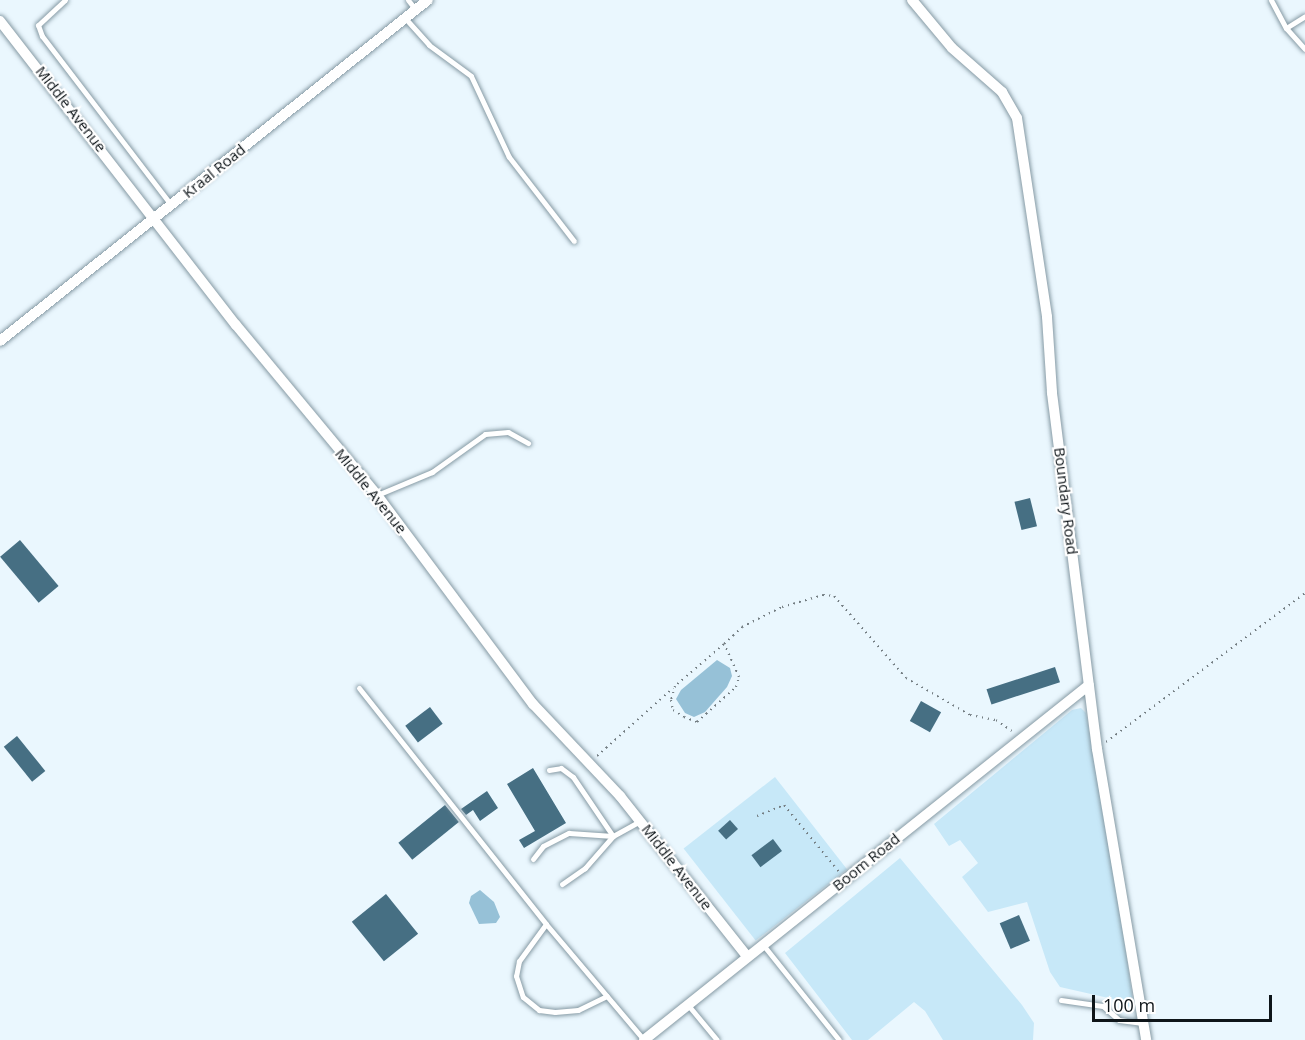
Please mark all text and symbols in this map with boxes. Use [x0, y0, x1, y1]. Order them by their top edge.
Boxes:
street label: Middle Avenue [32, 62, 110, 156]
street label: Kraal Road [179, 140, 249, 202]
street label: Middle Avenue [331, 445, 411, 537]
street label: Boundary Road [1050, 446, 1082, 556]
street label: Middle Avenue [638, 820, 716, 914]
street label: Boom Road [829, 829, 903, 895]
scale bar [1095, 983, 1275, 1021]
text: 100 m [1103, 993, 1155, 1017]

